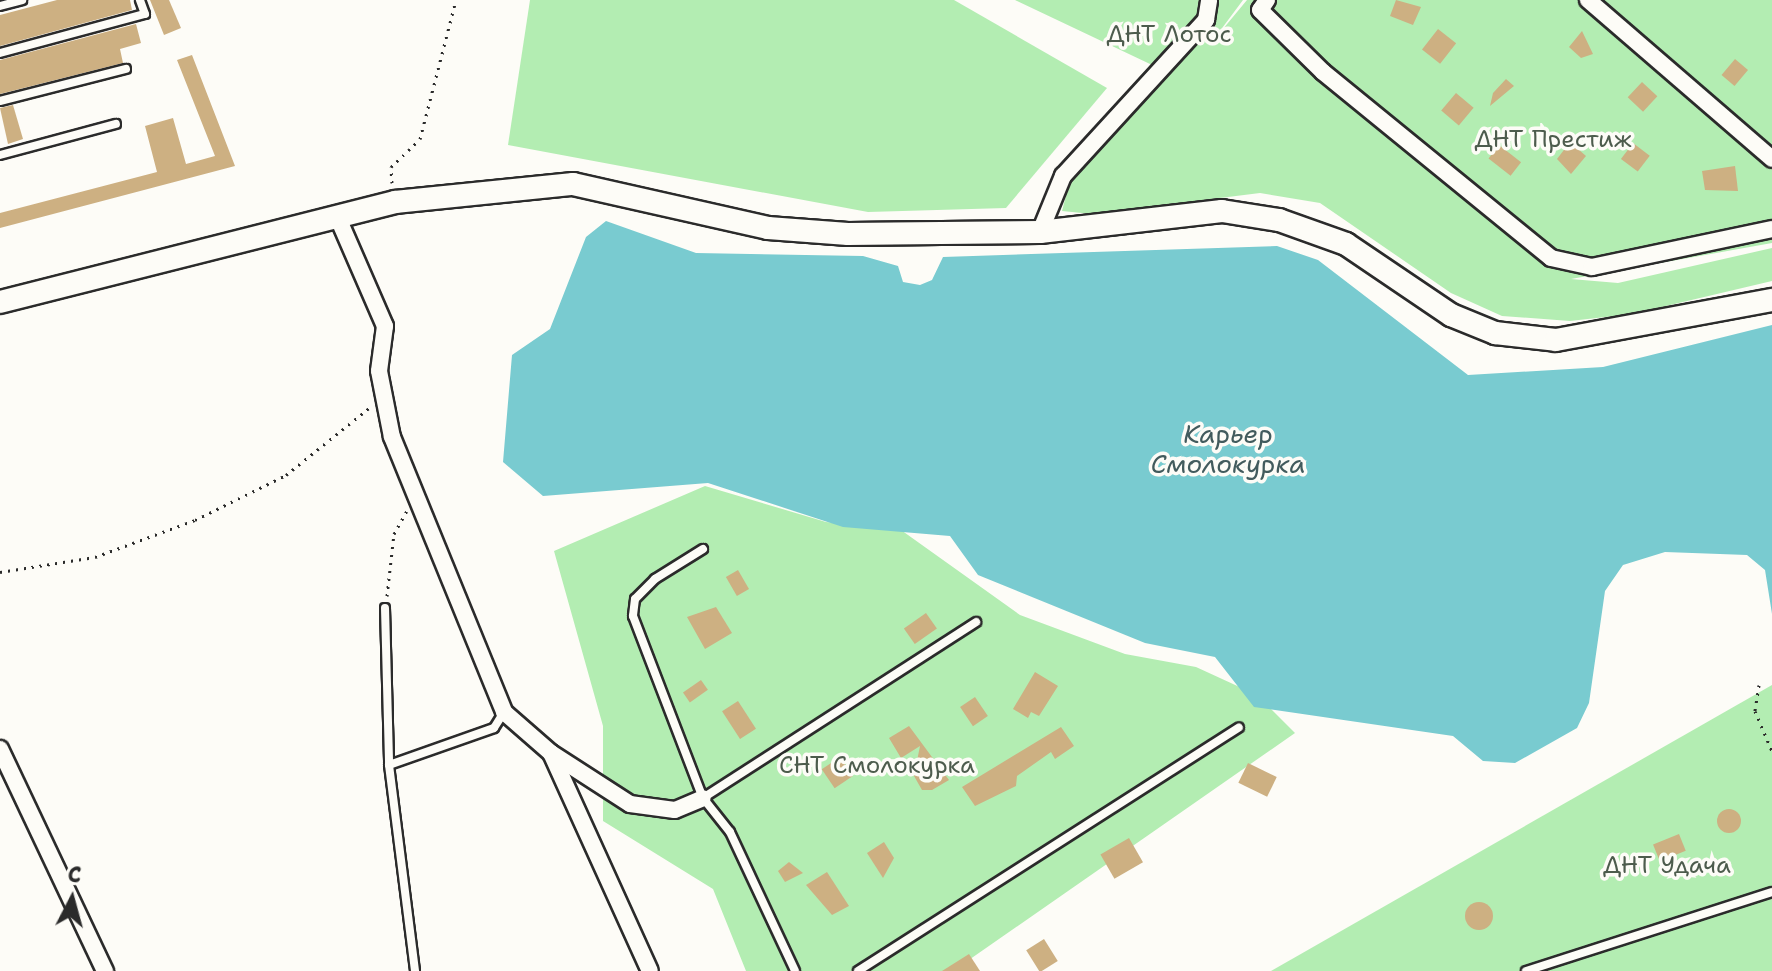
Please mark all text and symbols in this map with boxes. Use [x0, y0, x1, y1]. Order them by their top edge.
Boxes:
park label: ДНТ Лотос [1106, 21, 1232, 49]
park label: ДНТ Престиж [1474, 126, 1632, 154]
water label: Карьер Смолокурка [1151, 418, 1305, 480]
park label: СНТ Смолокурка [779, 752, 975, 780]
park label: ДНТ Удача [1603, 852, 1731, 880]
north arrow [32, 859, 112, 939]
text: С [66, 860, 83, 890]

